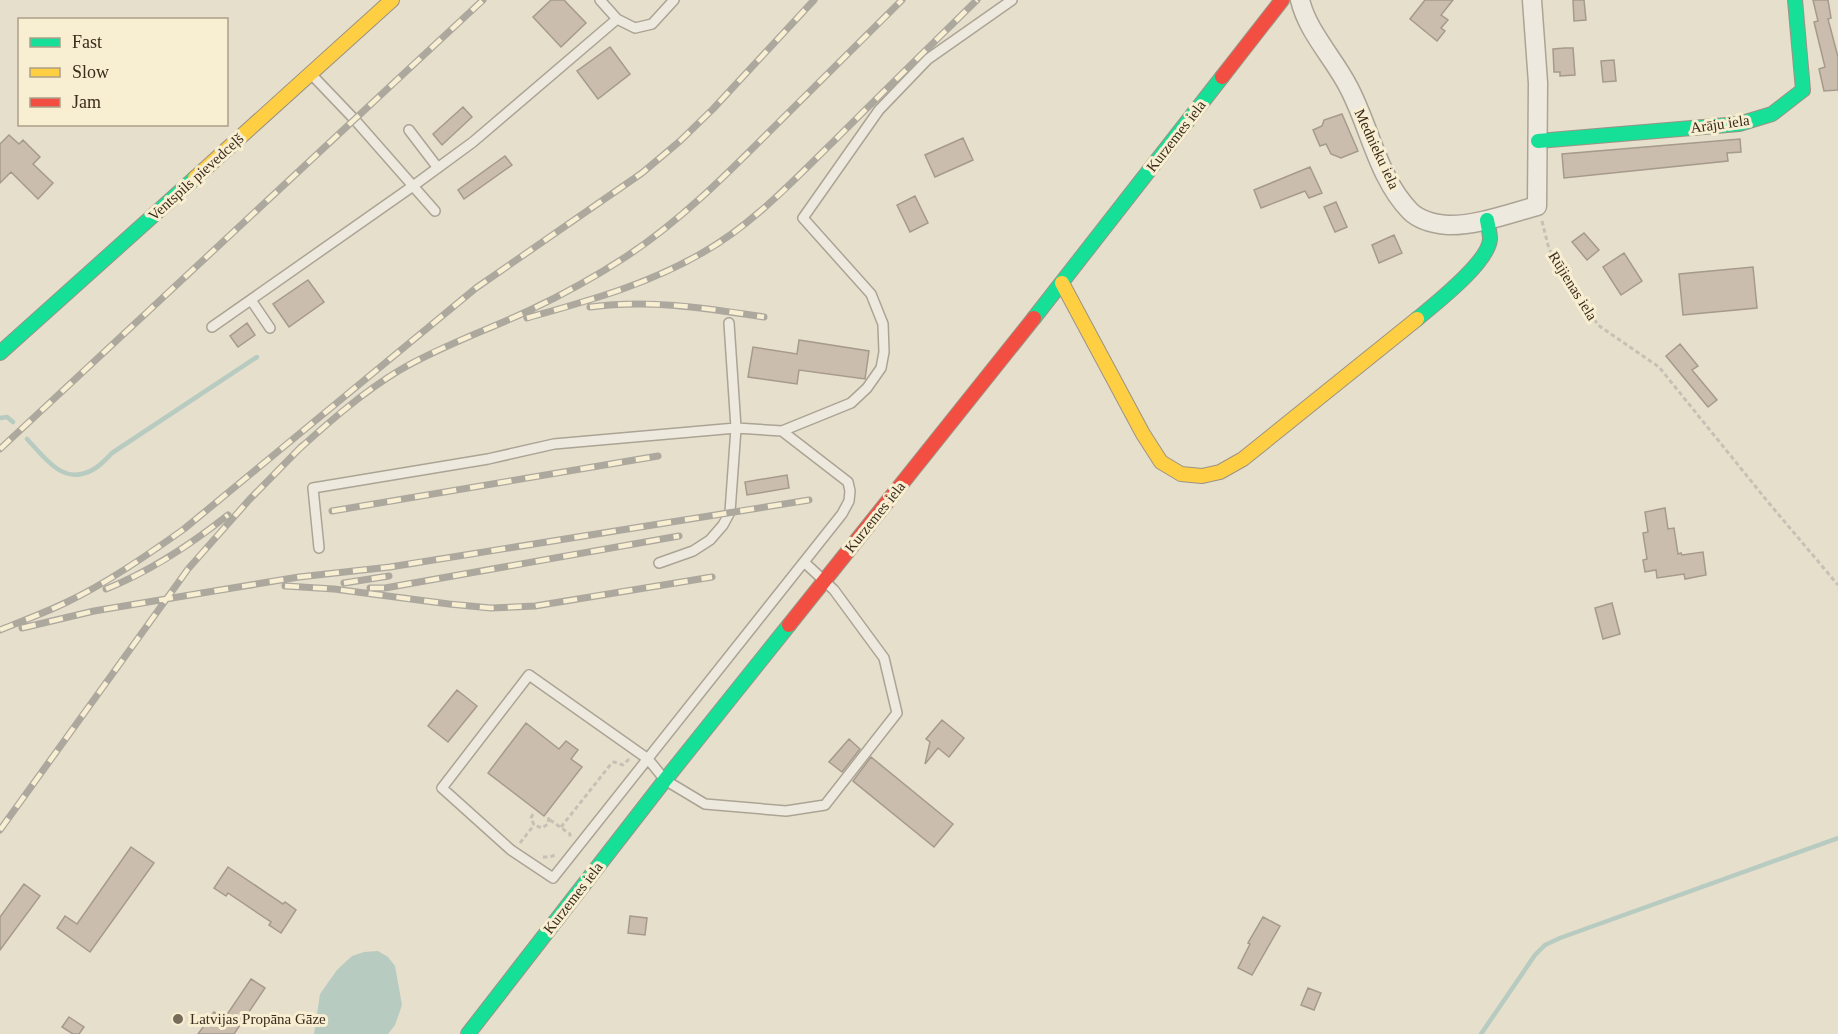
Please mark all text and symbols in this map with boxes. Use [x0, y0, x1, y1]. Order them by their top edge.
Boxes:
legend [18, 18, 228, 126]
text: Fast [72, 32, 102, 52]
text: Slow [72, 62, 109, 82]
text: Jam [72, 92, 101, 112]
street label: Kurzemes iela [1143, 97, 1209, 175]
street label: Mednieku iela [1352, 107, 1403, 192]
street label: Arāju iela [1689, 112, 1751, 136]
street label: Ventspils pievedceļš [145, 130, 247, 225]
street label: Rūjienas iela [1546, 249, 1601, 324]
street label: Kurzemes iela [842, 478, 909, 556]
street label: Kurzemes iela [540, 859, 606, 937]
place label: Latvijas Propāna Gāze [190, 1011, 326, 1027]
marker: Latvijas Propāna Gāze [171, 1012, 185, 1026]

